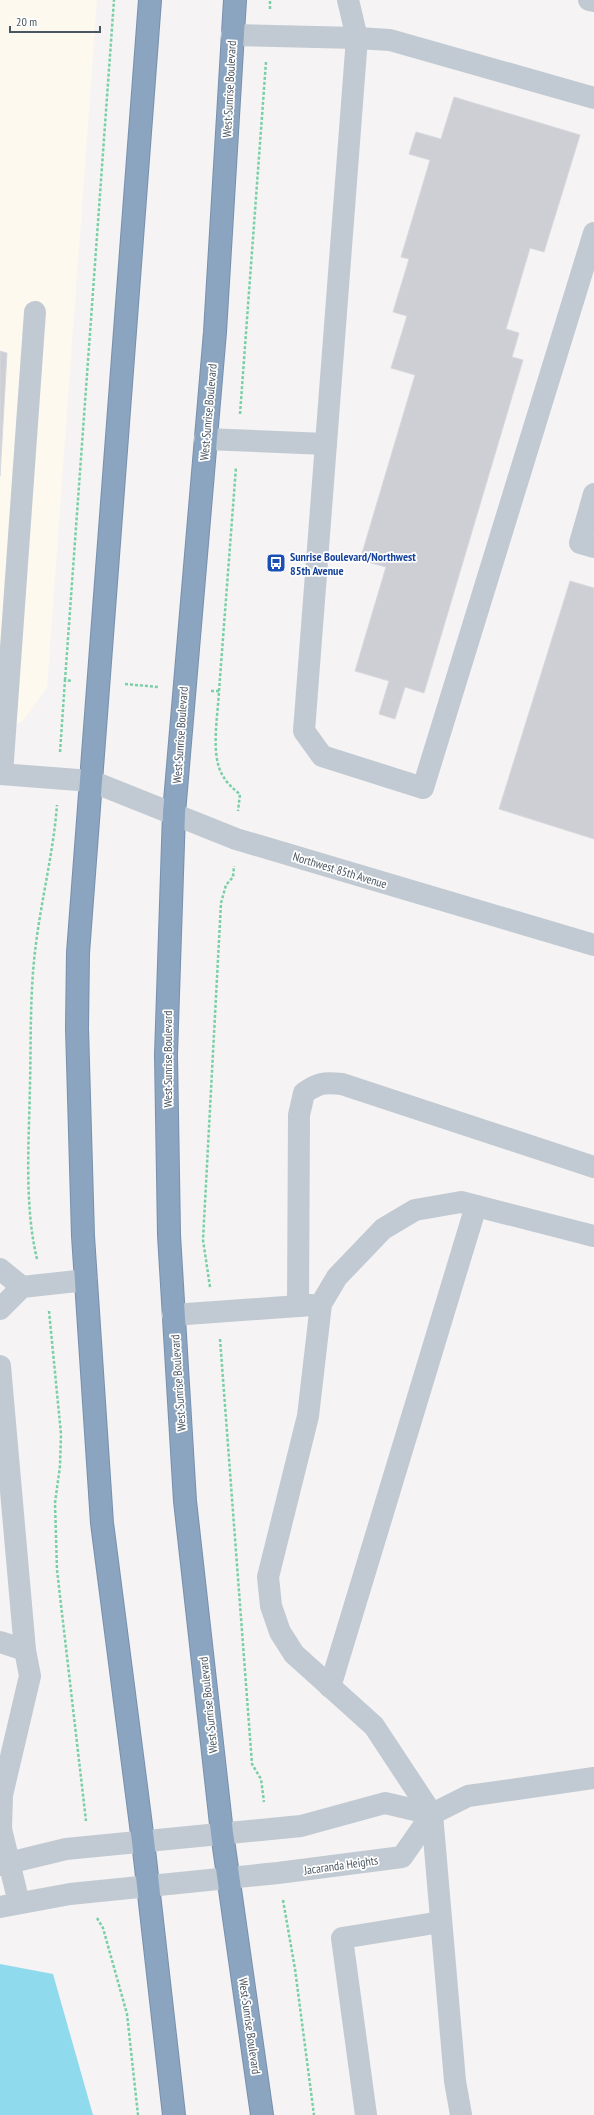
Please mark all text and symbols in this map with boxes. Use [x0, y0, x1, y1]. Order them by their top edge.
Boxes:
scale bar [10, 8, 100, 34]
text: 20 m [16, 14, 37, 29]
street label: West Sunrise Boulevard [219, 40, 239, 138]
street label: West Sunrise Boulevard [196, 363, 220, 461]
place label: Sunrise Boulevard/Northwest 85th Avenue [290, 549, 416, 578]
bus stop icon: Sunrise Boulevard/Northwest 85th Avenue [265, 552, 287, 574]
street label: West Sunrise Boulevard [169, 686, 191, 784]
street label: Northwest 85th Avenue [291, 849, 389, 891]
street label: West Sunrise Boulevard [160, 1010, 175, 1108]
street label: West Sunrise Boulevard [167, 1334, 189, 1432]
street label: West Sunrise Boulevard [195, 1656, 221, 1754]
street label: Jacaranda Heights [302, 1852, 379, 1878]
street label: West Sunrise Boulevard [236, 1977, 264, 2075]

